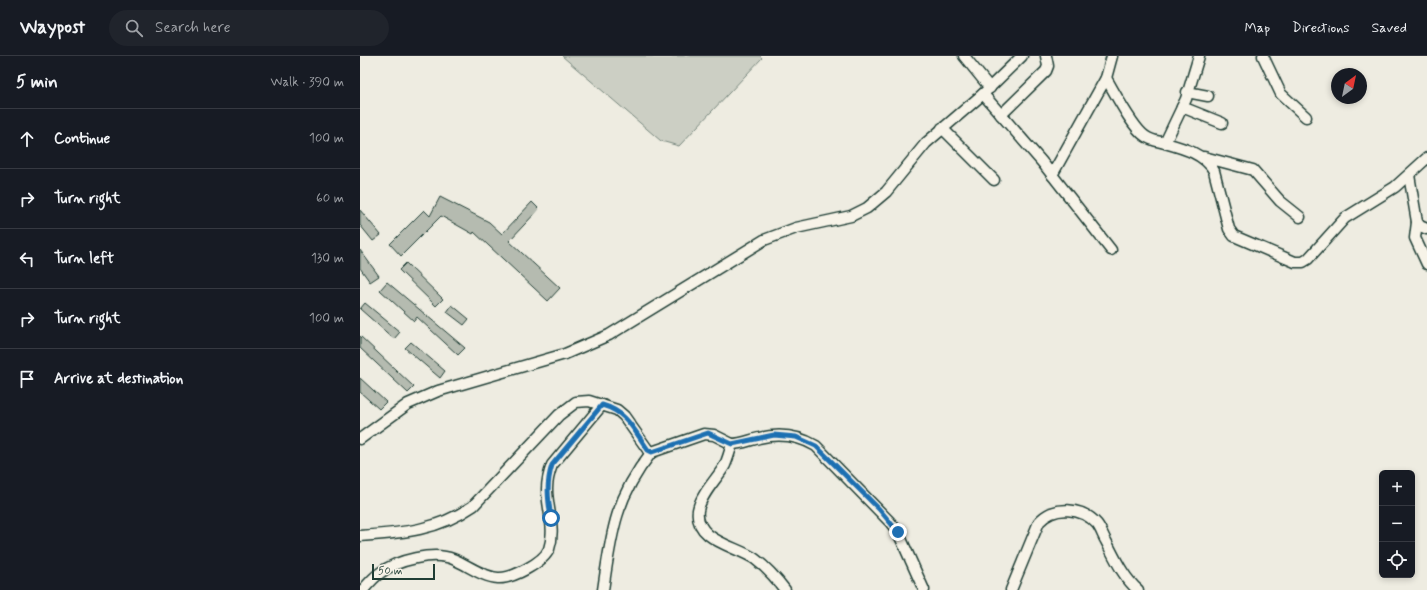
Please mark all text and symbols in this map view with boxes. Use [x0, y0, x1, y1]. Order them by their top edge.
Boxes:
search box [109, 10, 389, 46]
text: Waypost [20, 15, 85, 40]
icon: search [123, 17, 145, 39]
text: Search here [155, 18, 231, 38]
text: Map [1244, 19, 1270, 37]
text: Directions [1292, 19, 1350, 37]
text: Saved [1372, 19, 1407, 37]
north arrow [1331, 68, 1367, 104]
text: 5 min [16, 71, 58, 93]
text: Walk · 390 m [271, 74, 344, 91]
icon: ahead [16, 128, 38, 150]
text: Continue [54, 129, 110, 149]
text: 100 m [309, 130, 344, 147]
icon: right [16, 188, 38, 210]
text: Turn right [54, 189, 121, 209]
text: 60 m [316, 190, 344, 207]
icon: left [16, 248, 38, 270]
text: Turn left [54, 249, 114, 269]
text: 130 m [311, 250, 344, 267]
icon: right [16, 308, 38, 330]
text: Turn right [54, 309, 121, 329]
text: 100 m [309, 310, 344, 327]
icon: arrive [16, 368, 38, 390]
text: Arrive at destination [54, 369, 183, 389]
map controls [1379, 470, 1415, 578]
button: + [1379, 470, 1415, 506]
button: − [1379, 506, 1415, 542]
route start [542, 509, 560, 527]
route end [889, 523, 907, 541]
button: locate [1379, 542, 1415, 578]
scale bar [372, 562, 435, 581]
text: 50 m [378, 564, 403, 578]

